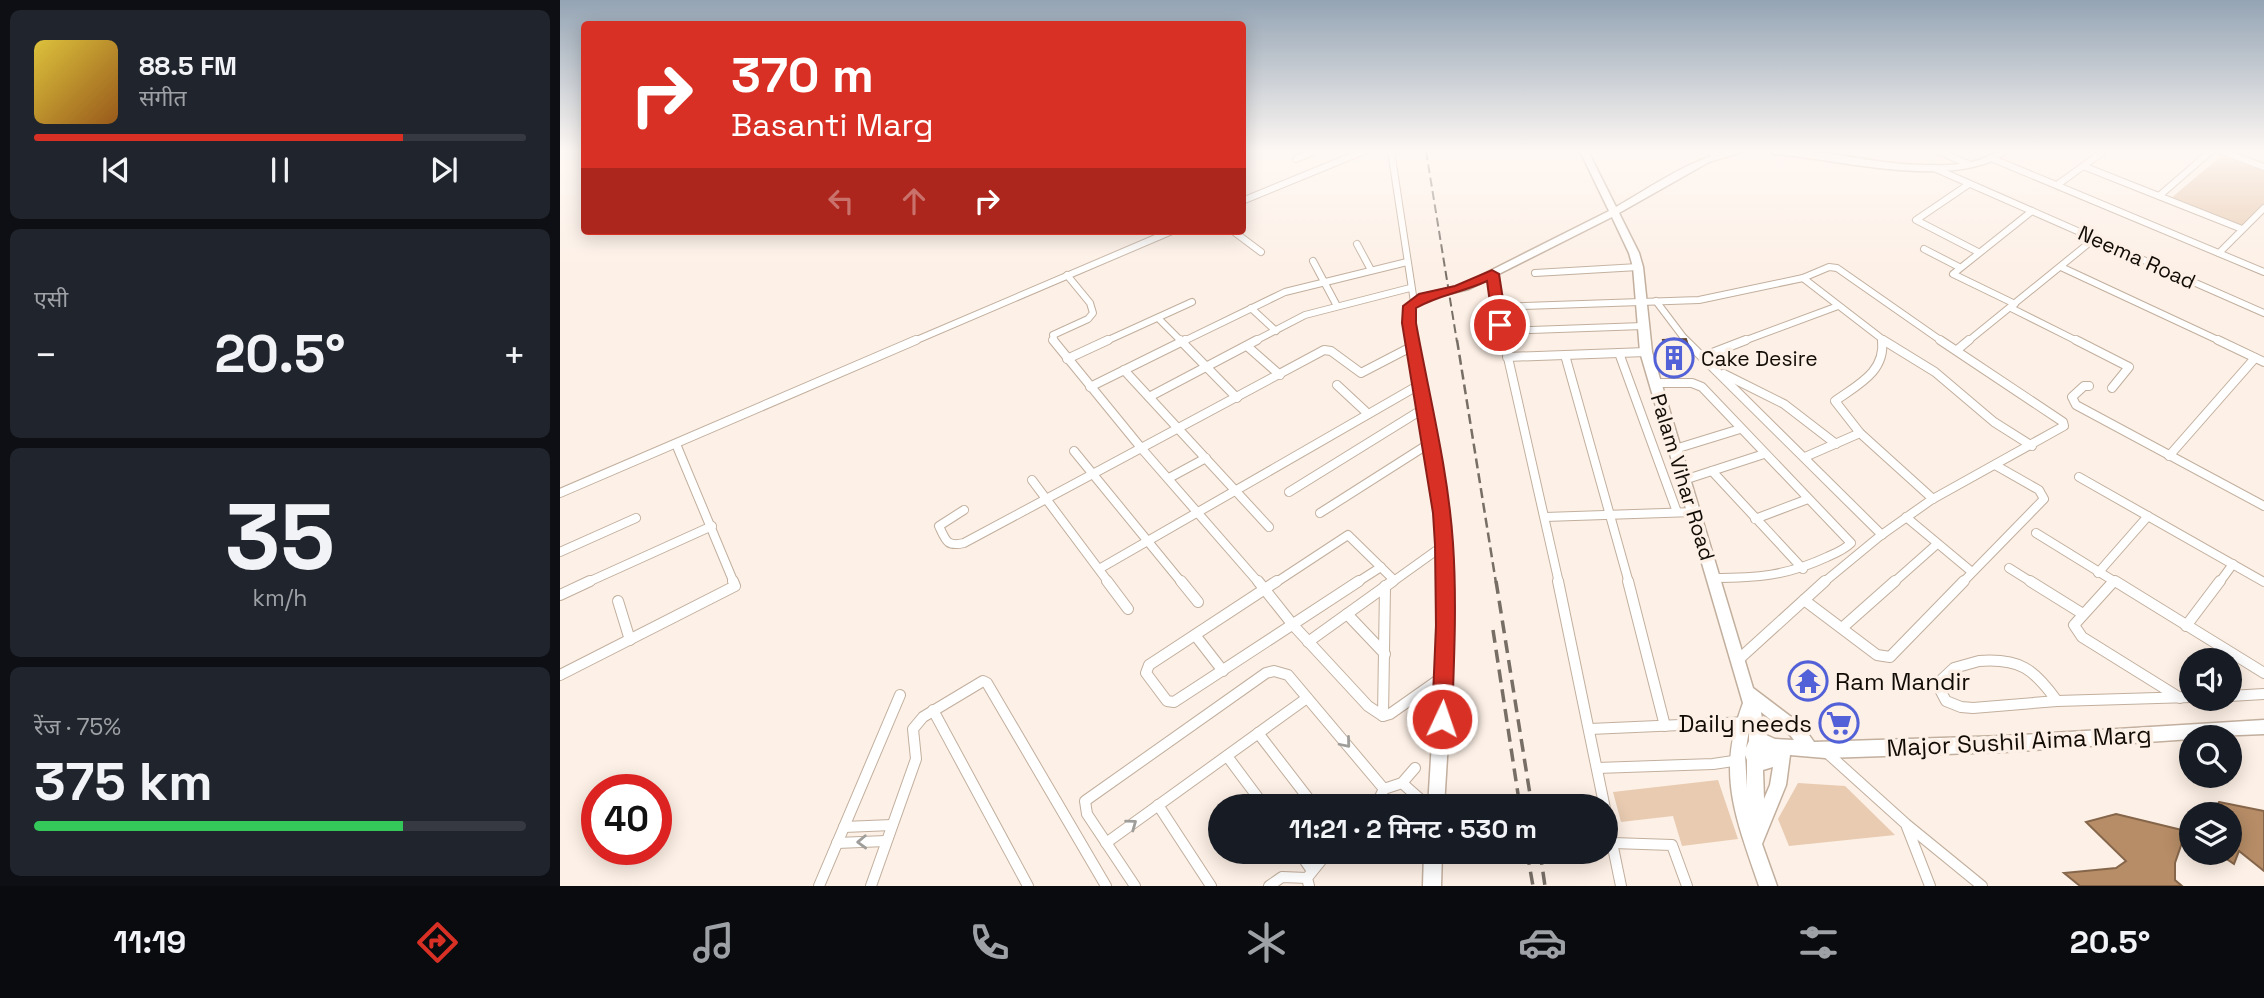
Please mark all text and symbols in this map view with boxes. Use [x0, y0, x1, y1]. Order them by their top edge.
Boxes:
text: 370 m [731, 44, 874, 106]
text: 88.5 FM [139, 49, 237, 83]
icon: right [616, 49, 707, 140]
text: संगीत [139, 83, 187, 113]
text: Basanti Marg [731, 105, 934, 145]
icon: previous [97, 151, 135, 189]
icon: pause [261, 151, 299, 189]
icon: next [425, 151, 463, 189]
icon: left [822, 182, 860, 220]
icon: ahead [895, 182, 933, 220]
icon: right [968, 182, 1006, 220]
street label: Neema Road [2074, 219, 2200, 295]
text: एसी [34, 284, 68, 314]
pin [1470, 295, 1530, 355]
icon: arrive [1481, 306, 1519, 344]
text: 20.5° [214, 321, 346, 387]
text: − [34, 331, 58, 379]
text: + [502, 331, 526, 379]
building icon: Cake Desire [1653, 337, 1695, 379]
place label: Cake Desire [1701, 345, 1818, 372]
street label: Palam Vihar Road [1645, 390, 1721, 564]
text: 35 [225, 479, 335, 596]
text: km/h [253, 583, 307, 613]
map controls [2179, 648, 2242, 865]
button: sound [2179, 648, 2242, 711]
temple icon: Ram Mandir [1787, 660, 1829, 702]
place label: Ram Mandir [1835, 666, 1970, 697]
position arrow [1405, 682, 1479, 756]
supermarket icon: Daily needs [1818, 702, 1860, 744]
place label: Daily needs [1678, 708, 1812, 739]
text: रेंज · 75% [34, 712, 121, 742]
street label: Major Sushil Aima Marg [1886, 719, 2152, 763]
button: search [2179, 725, 2242, 788]
one-way arrow [1337, 736, 1350, 748]
text: 375 km [34, 749, 213, 815]
speed limit sign: 40 [581, 774, 672, 865]
button: layers [2179, 802, 2242, 865]
text: 11:21 · 2 मिनट · 530 m [1289, 812, 1537, 846]
one-way arrow [1124, 820, 1137, 832]
one-way arrow [856, 834, 867, 849]
icon: directions [413, 918, 462, 967]
icon: music [689, 918, 738, 967]
icon: phone [965, 918, 1014, 967]
icon: climate [1242, 918, 1291, 967]
icon: car [1518, 918, 1567, 967]
icon: filters [1794, 918, 1843, 967]
text: 11:19 [114, 922, 186, 962]
text: 20.5° [2070, 922, 2150, 962]

